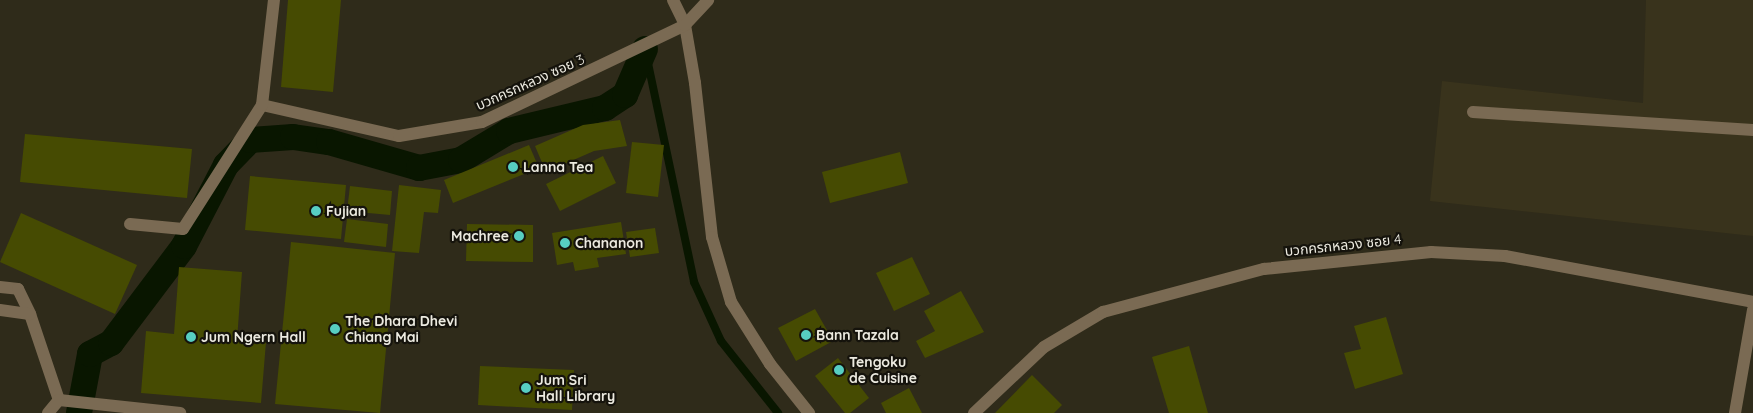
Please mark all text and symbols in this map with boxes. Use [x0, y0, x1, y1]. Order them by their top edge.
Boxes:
street label: บวกครกหลวง ซอย 3 [473, 50, 587, 114]
place label: Lanna Tea [523, 159, 593, 175]
marker: Lanna Tea [507, 161, 519, 173]
place label: Fujian [326, 203, 366, 219]
marker: Fujian [310, 205, 322, 217]
place label: Machree [451, 228, 509, 244]
marker: Machree [513, 230, 525, 242]
street label: บวกครกหลวง ซอย 4 [1284, 231, 1402, 259]
place label: Chananon [575, 235, 643, 251]
marker: Chananon [559, 237, 571, 249]
place label: The Dhara Dhevi Chiang Mai [345, 313, 457, 346]
marker: The Dhara Dhevi Chiang Mai [329, 323, 341, 335]
place label: Bann Tazala [816, 327, 899, 343]
place label: Jum Ngern Hall [201, 329, 306, 345]
marker: Bann Tazala [800, 329, 812, 341]
marker: Jum Ngern Hall [185, 331, 197, 343]
place label: Tengoku de Cuisine [849, 354, 917, 387]
marker: Tengoku de Cuisine [833, 364, 845, 376]
place label: Jum Sri Hall Library [536, 372, 615, 404]
marker: Jum Sri Hall Library [520, 382, 532, 394]

